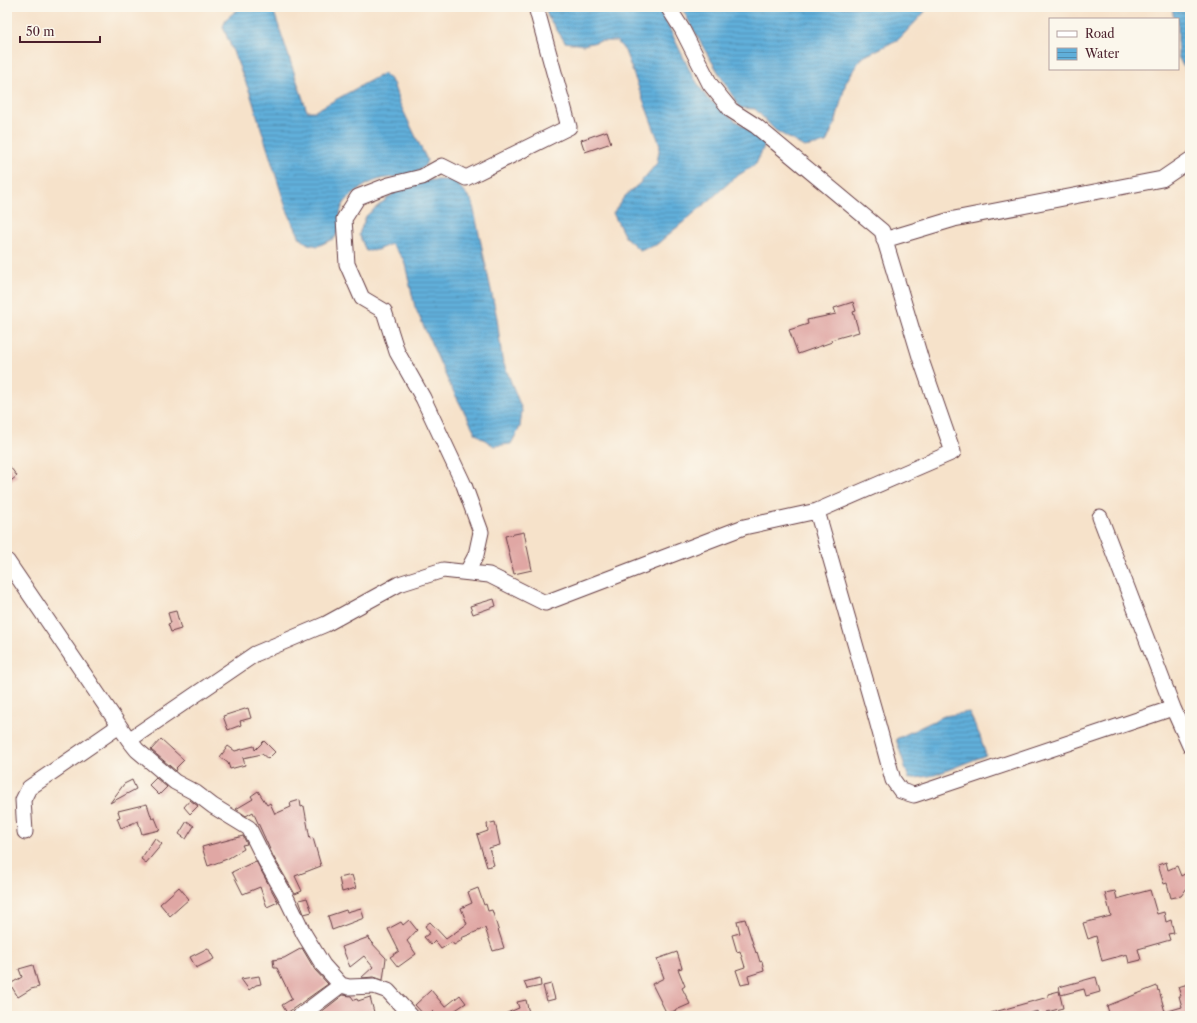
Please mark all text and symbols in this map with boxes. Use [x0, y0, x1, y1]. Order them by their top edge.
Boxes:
scale bar [20, 18, 100, 44]
legend [1049, 18, 1179, 70]
text: 50 m [26, 24, 55, 39]
text: Road [1085, 26, 1115, 41]
text: Water [1084, 46, 1119, 61]

